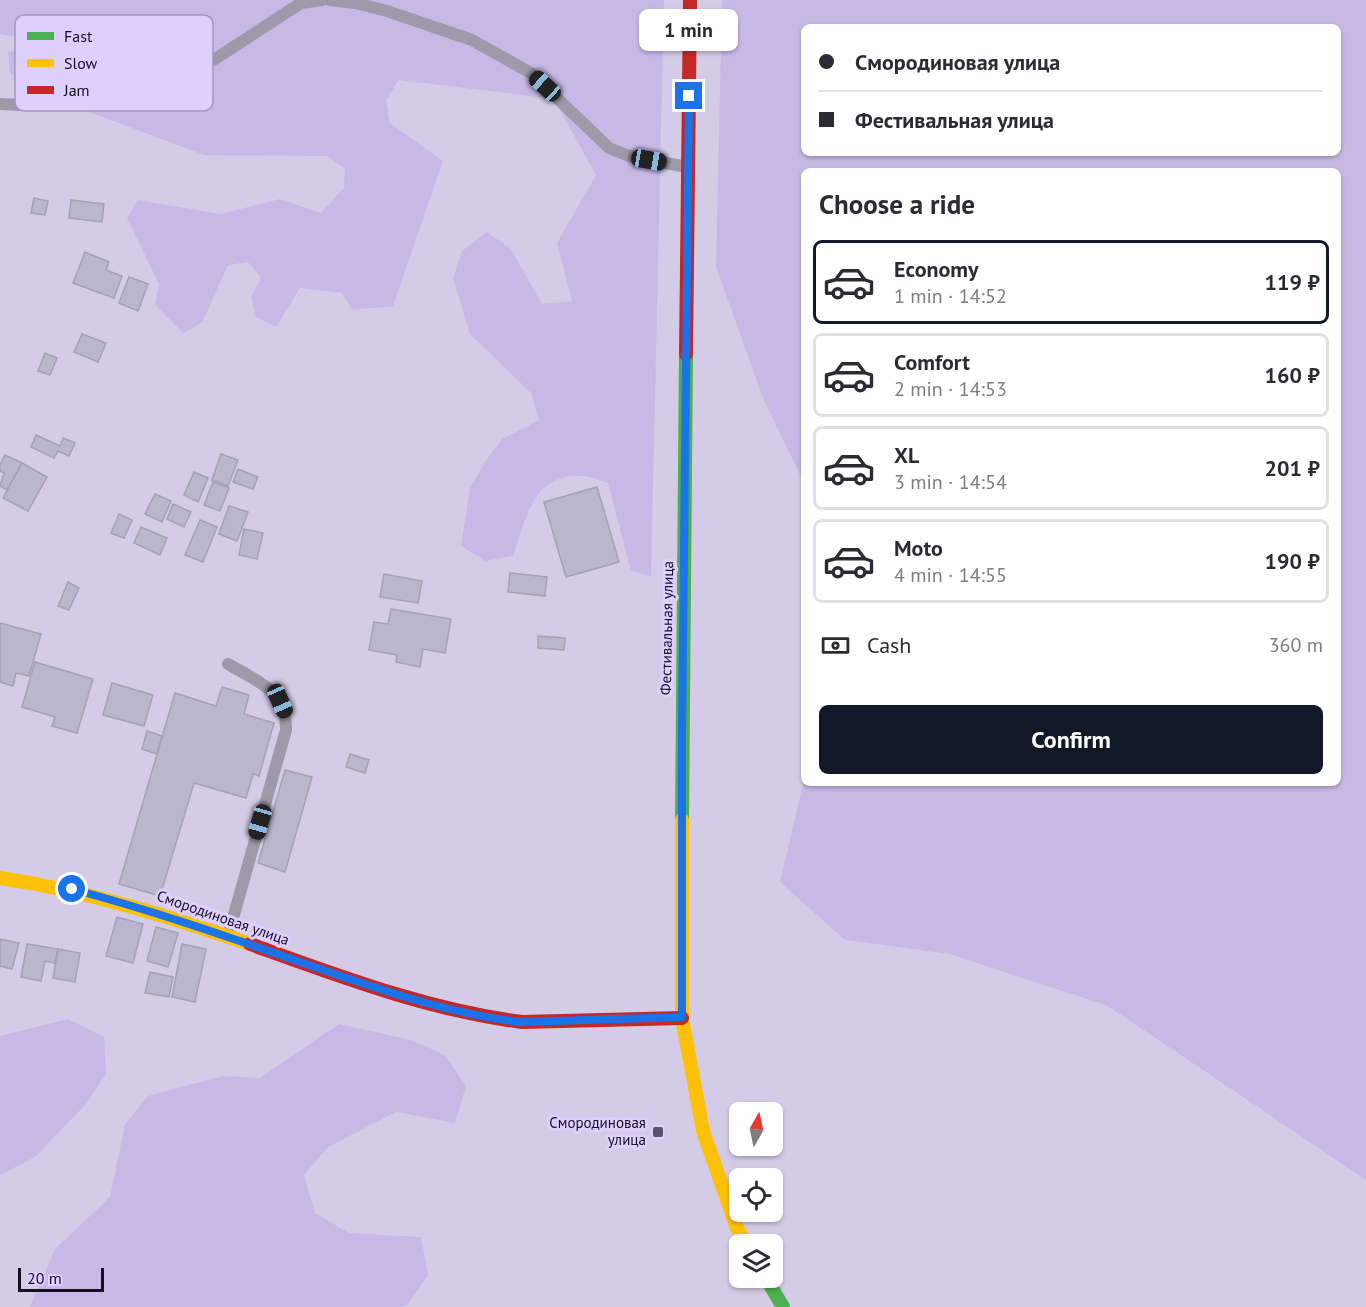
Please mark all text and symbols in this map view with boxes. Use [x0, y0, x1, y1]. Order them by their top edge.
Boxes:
callout: 1 min [640, 9, 738, 51]
legend [15, 15, 213, 111]
text: 1 min [664, 17, 713, 43]
text: Fast [64, 26, 93, 46]
text: Смородиновая улица [855, 48, 1060, 76]
text: Slow [64, 53, 98, 73]
car [526, 67, 564, 105]
text: Jam [63, 80, 90, 100]
route end [675, 82, 702, 109]
text: Фестивальная улица [855, 106, 1054, 134]
car [630, 148, 668, 172]
text: Choose a ride [819, 187, 975, 221]
icon: car [822, 255, 876, 309]
text: Economy [894, 255, 978, 283]
text: 119 ₽ [1265, 268, 1320, 296]
text: 1 min · 14:52 [894, 283, 1007, 309]
icon: car [822, 348, 876, 402]
text: Comfort [894, 348, 970, 376]
text: 160 ₽ [1265, 361, 1320, 389]
text: 2 min · 14:53 [894, 376, 1007, 402]
icon: car [822, 441, 876, 495]
text: XL [894, 441, 919, 469]
text: 201 ₽ [1265, 454, 1320, 482]
text: 3 min · 14:54 [894, 469, 1007, 495]
icon: car [822, 534, 876, 588]
text: Moto [894, 534, 943, 562]
text: 190 ₽ [1265, 547, 1320, 575]
street label: Фестивальная улица [656, 561, 677, 695]
text: 4 min · 14:55 [894, 562, 1007, 588]
icon: cash [819, 629, 852, 662]
text: Cash [867, 631, 911, 659]
text: 360 m [1269, 632, 1323, 658]
car [264, 681, 296, 721]
button: Confirm [819, 705, 1323, 774]
car [246, 802, 274, 842]
route start [58, 875, 85, 902]
street label: Смородиновая улица [154, 886, 292, 949]
north arrow [729, 1102, 783, 1156]
map controls [729, 1102, 783, 1288]
place label: Смородиновая улица [549, 1113, 646, 1149]
marker: Смородиновая улица [651, 1125, 665, 1139]
button: locate [729, 1168, 783, 1222]
button: layers [729, 1234, 783, 1288]
scale bar [18, 1265, 104, 1292]
text: 20 m [27, 1268, 62, 1288]

